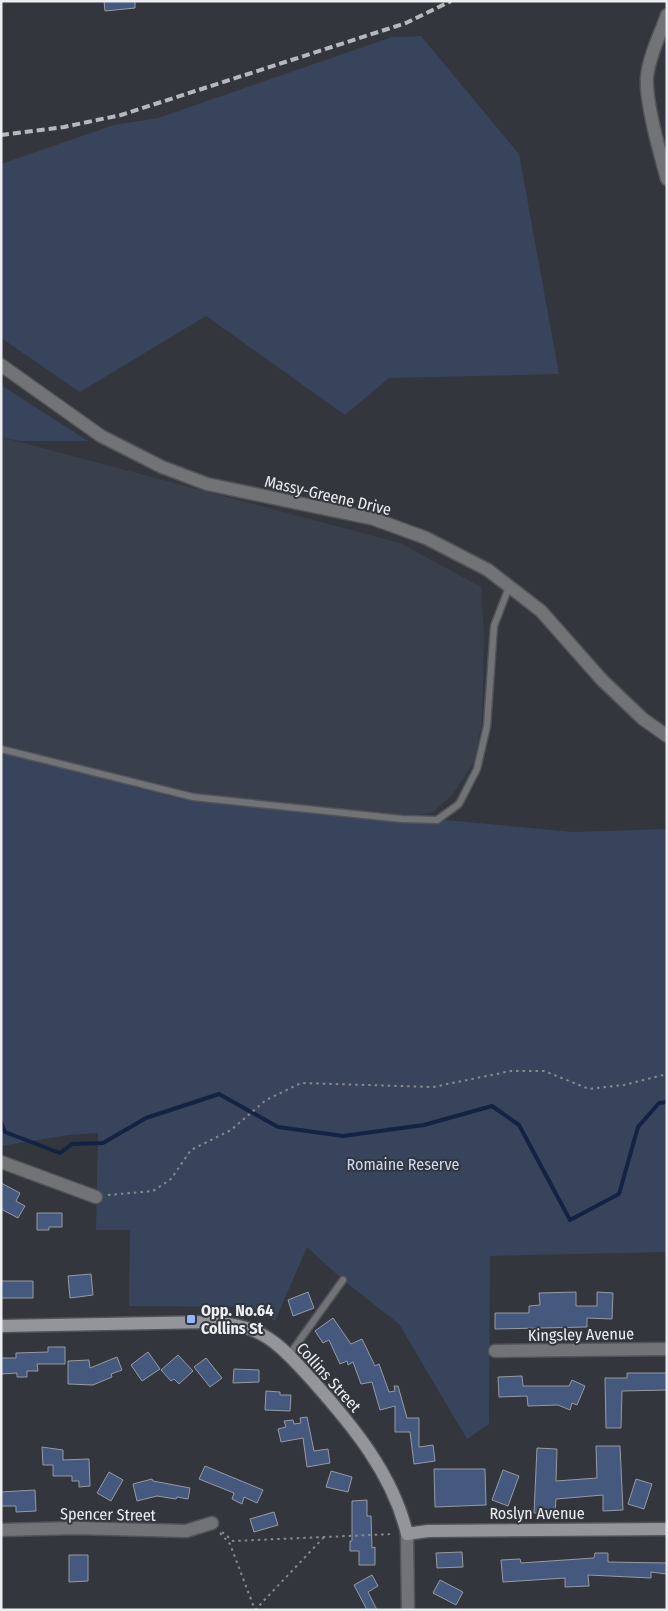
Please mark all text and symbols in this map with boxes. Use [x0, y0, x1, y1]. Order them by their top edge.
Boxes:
street label: Massy-Greene Drive [263, 472, 393, 519]
park label: Romaine Reserve [347, 1155, 460, 1174]
place label: Opp. No.64 Collins St [201, 1301, 273, 1338]
marker: Opp. No.64 Collins St [185, 1313, 197, 1325]
street label: Kingsley Avenue [528, 1324, 634, 1345]
street label: Collins Street [292, 1339, 365, 1417]
street label: Spencer Street [60, 1504, 157, 1525]
street label: Roslyn Avenue [489, 1504, 585, 1523]

